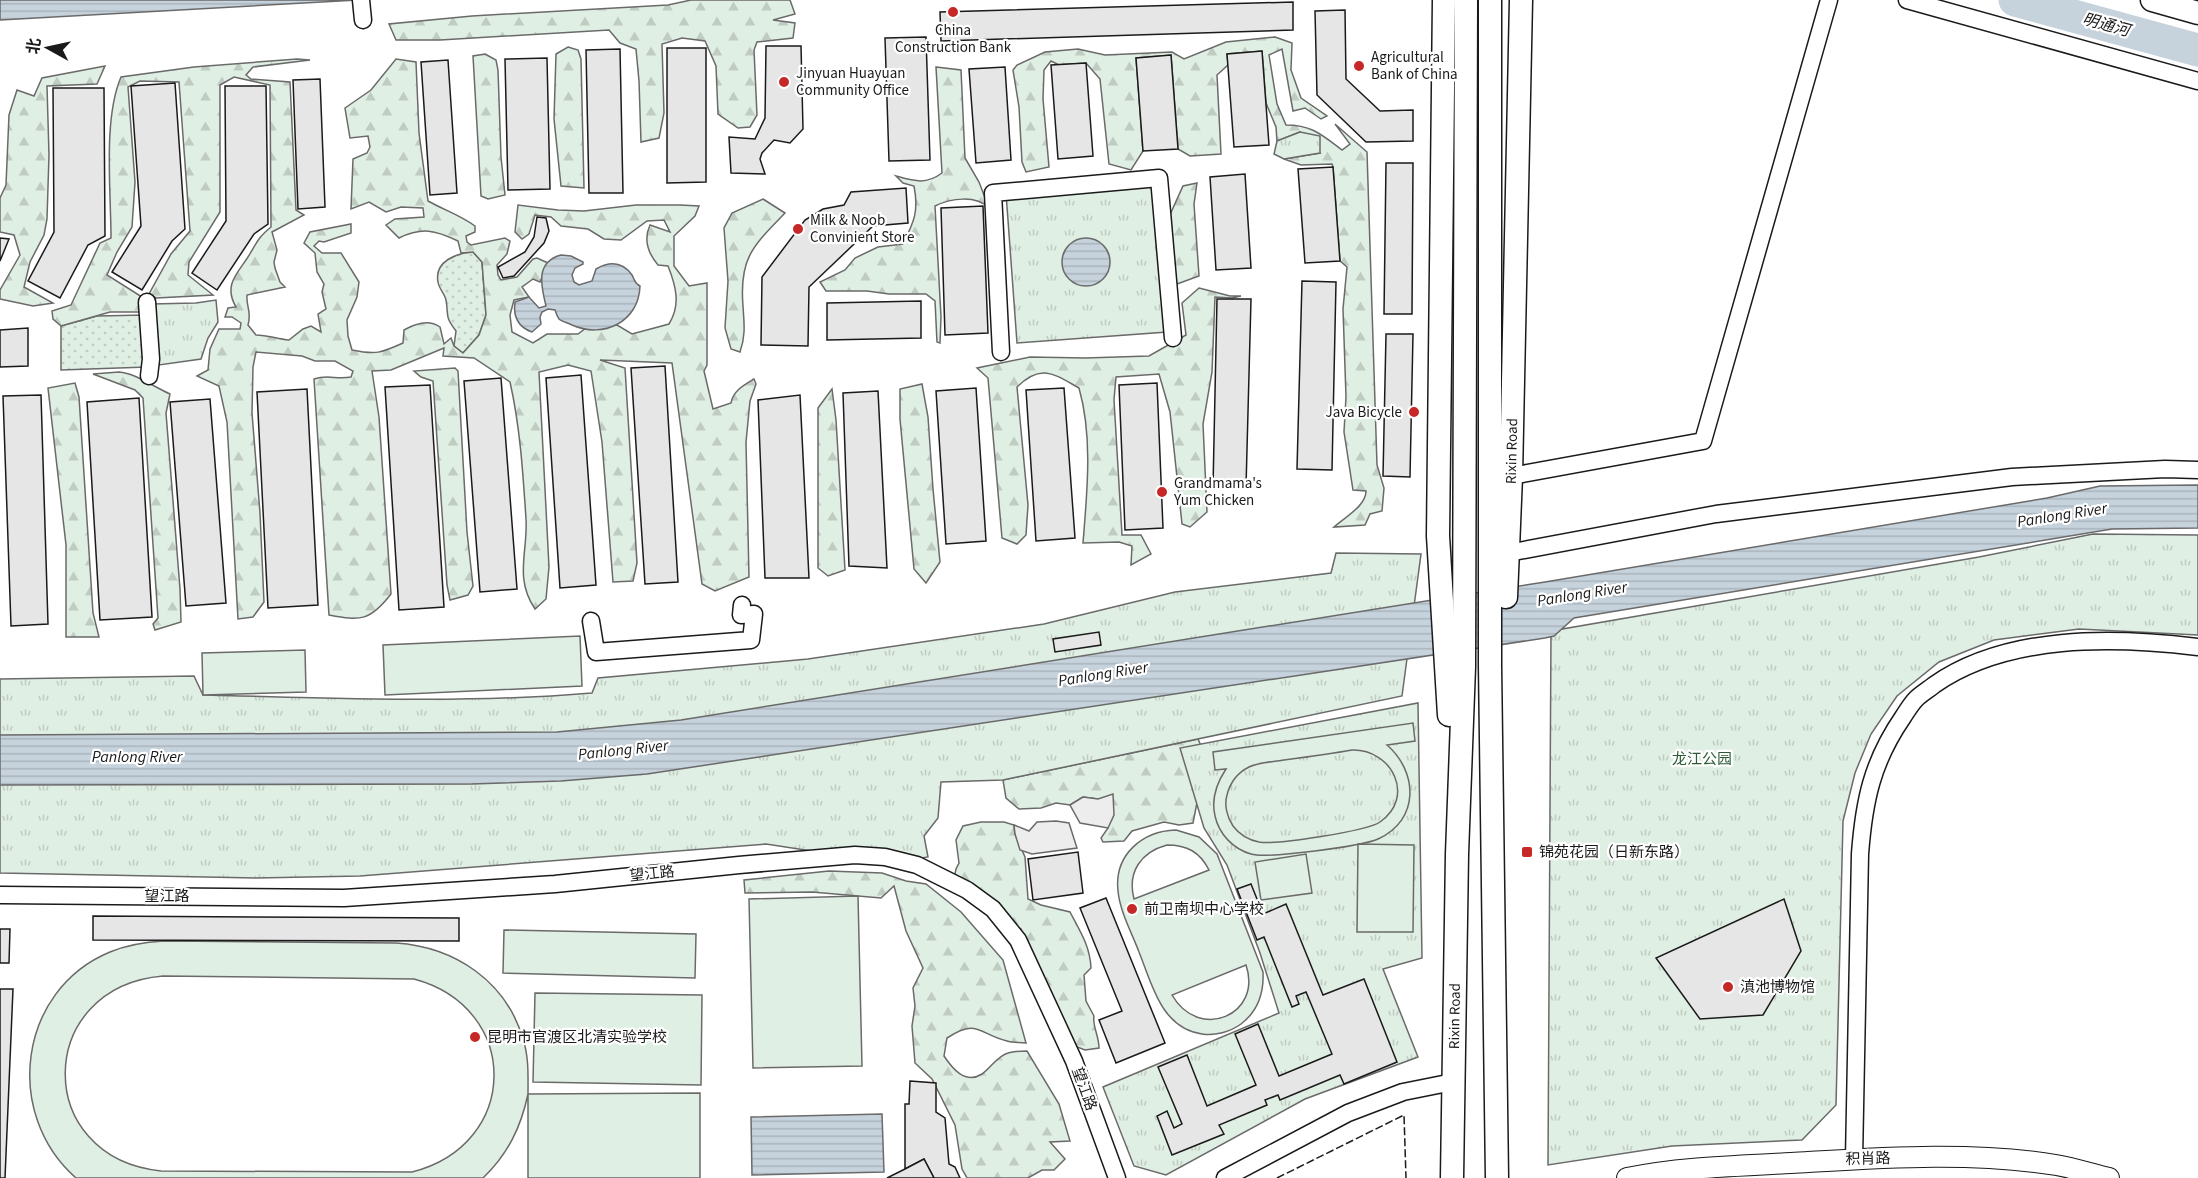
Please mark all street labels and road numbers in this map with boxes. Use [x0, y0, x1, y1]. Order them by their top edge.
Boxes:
street label: Rixin Road [1500, 418, 1523, 485]
street label: 望江路 [629, 861, 675, 887]
street label: 望江路 [144, 886, 190, 907]
street label: Rixin Road [1443, 983, 1466, 1049]
street label: 望江路 [1066, 1064, 1102, 1114]
street label: 积肖路 [1845, 1148, 1891, 1170]

